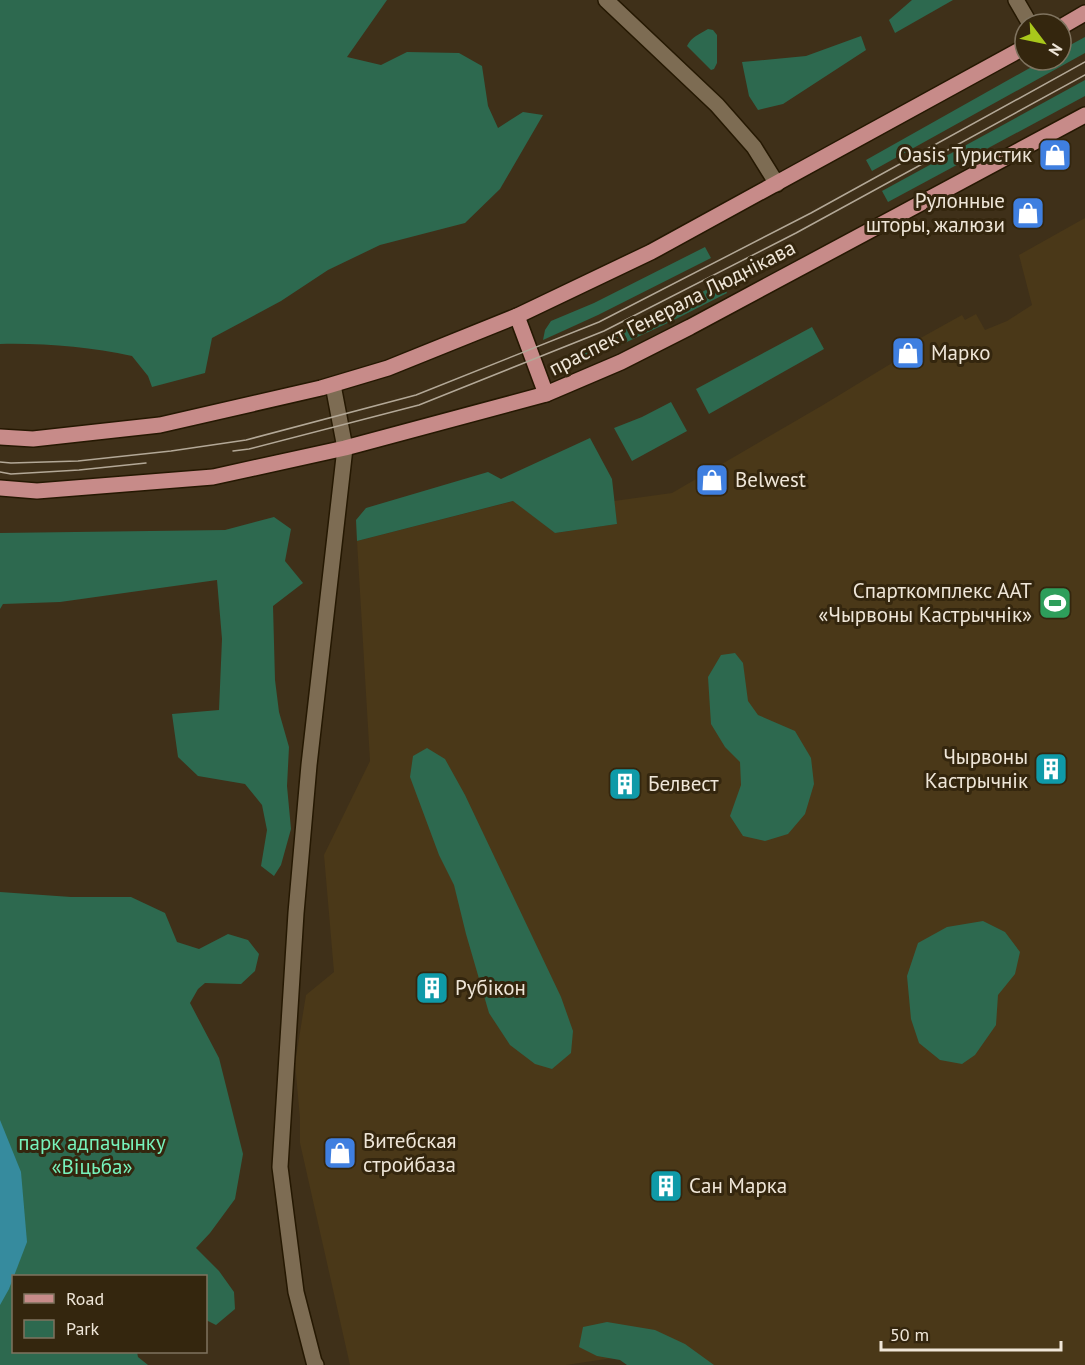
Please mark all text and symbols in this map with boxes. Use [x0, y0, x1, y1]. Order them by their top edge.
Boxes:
north arrow [1013, 12, 1073, 72]
text: N [1044, 40, 1067, 60]
shop icon: Oasis Туристик [1037, 137, 1073, 173]
place label: Oasis Туристик [898, 141, 1032, 168]
place label: Рулонные шторы, жалюзи [866, 187, 1005, 238]
shop icon: Рулонные шторы, жалюзи [1010, 195, 1046, 231]
street label: праспект Генерала Люднікава [544, 233, 800, 382]
shop icon: Марко [890, 335, 926, 371]
place label: Марко [931, 339, 990, 366]
shop icon: Belwest [694, 462, 730, 498]
place label: Belwest [735, 466, 806, 493]
place label: Спарткомплекс ААТ «Чырвоны Кастрычнік» [818, 577, 1032, 628]
sports icon: Спарткомплекс ААТ «Чырвоны Кастрычнік» [1037, 585, 1073, 621]
place label: Чырвоны Кастрычнік [925, 743, 1028, 794]
building icon: Чырвоны Кастрычнік [1033, 751, 1069, 787]
building icon: Белвест [607, 766, 643, 802]
place label: Белвест [648, 770, 719, 797]
building icon: Рубікон [414, 970, 450, 1006]
place label: Рубікон [455, 974, 526, 1001]
place label: Витебская стройбаза [363, 1127, 457, 1178]
park label: парк адпачынку «Віцьба» [18, 1129, 166, 1180]
shop icon: Витебская стройбаза [322, 1135, 358, 1171]
building icon: Сан Марка [648, 1168, 684, 1204]
place label: Сан Марка [689, 1172, 787, 1199]
legend [12, 1275, 207, 1353]
text: Road [66, 1287, 104, 1310]
scale bar [881, 1314, 1061, 1352]
text: Park [66, 1317, 99, 1340]
text: 50 m [890, 1323, 929, 1346]

